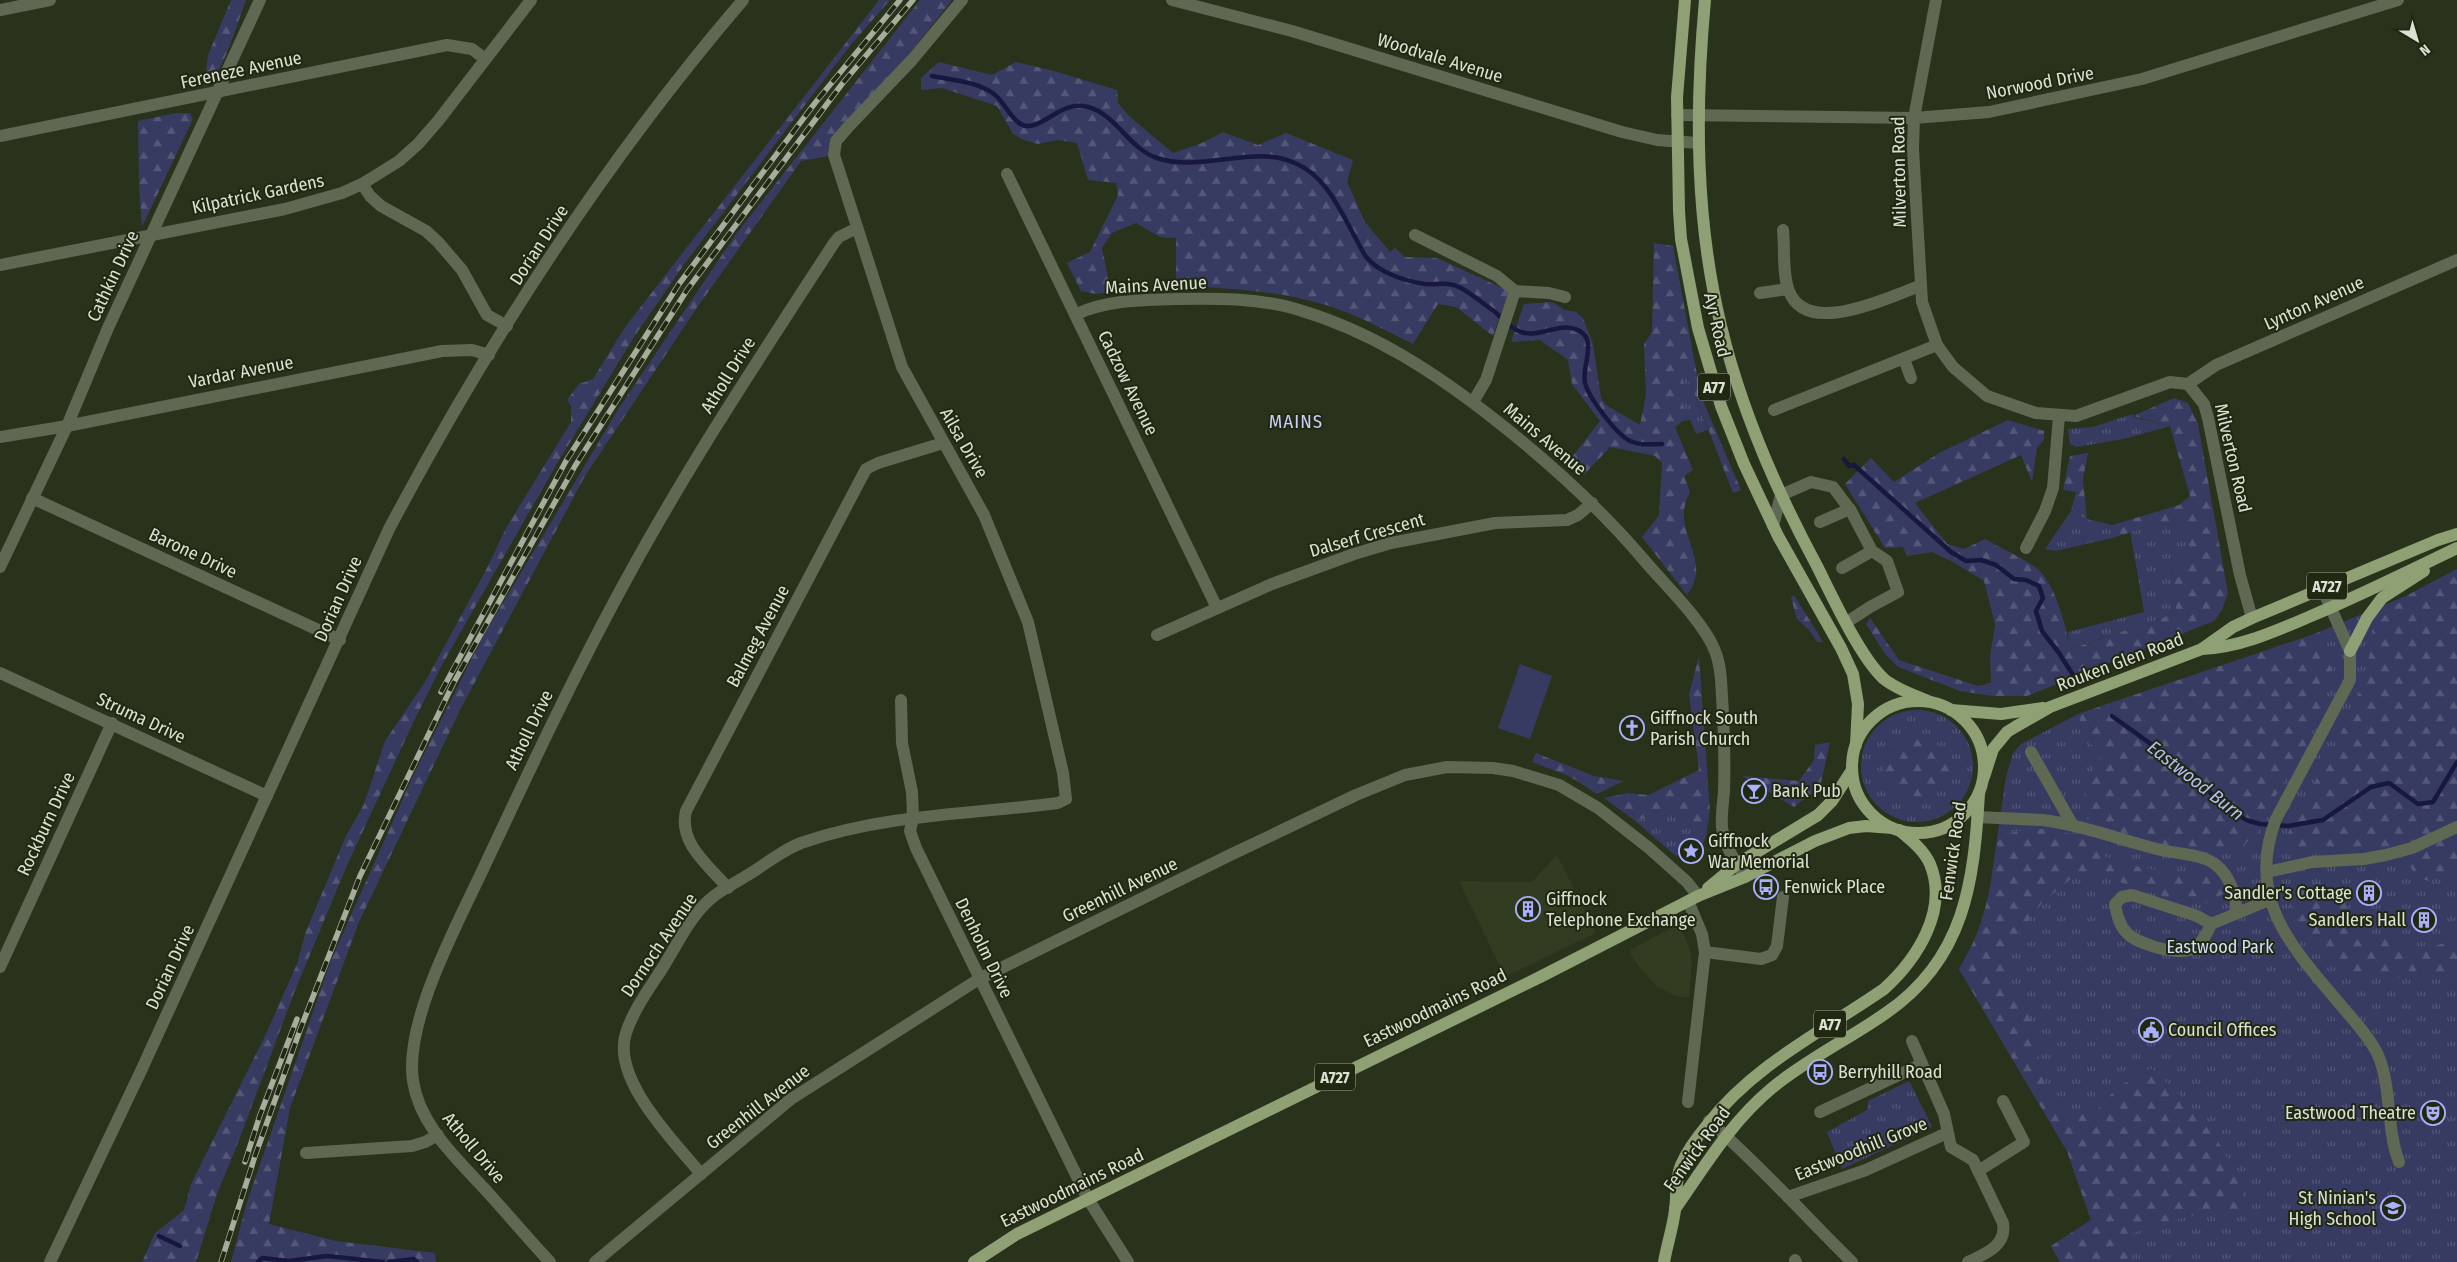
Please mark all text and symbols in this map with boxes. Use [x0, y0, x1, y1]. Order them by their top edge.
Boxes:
north arrow [2392, 15, 2442, 65]
street label: Woodvale Avenue [1375, 28, 1506, 88]
text: N [2416, 41, 2433, 59]
street label: Fereneze Avenue [178, 46, 304, 94]
street label: Norwood Drive [1984, 62, 2096, 104]
street label: Milverton Road [1887, 116, 1911, 228]
street label: Kilpatrick Gardens [190, 169, 326, 219]
street label: Dorian Drive [505, 201, 573, 289]
street label: Cathkin Drive [82, 227, 144, 325]
street label: Mains Avenue [1105, 271, 1207, 299]
street label: Lynton Avenue [2261, 271, 2368, 335]
street label: Ayr Road [1699, 291, 1735, 359]
street label: Cadzow Avenue [1093, 327, 1163, 439]
street label: Atholl Drive [696, 333, 760, 417]
street label: Vardar Avenue [187, 351, 295, 393]
road number: A77 [1698, 374, 1730, 401]
street label: Mains Avenue [1499, 398, 1591, 480]
street label: Milverton Road [2210, 401, 2256, 515]
street label: Ailsa Drive [935, 404, 993, 482]
district label: MAINS [1269, 410, 1323, 433]
street label: Dalserf Crescent [1307, 508, 1427, 562]
street label: Barone Drive [145, 523, 241, 583]
street label: Dorian Drive [309, 553, 367, 645]
road number: A727 [2307, 572, 2347, 600]
street label: Balmeg Avenue [722, 581, 794, 691]
street label: Rouken Glen Road [2053, 628, 2187, 696]
street label: Atholl Drive [500, 686, 558, 774]
street label: Struma Drive [93, 688, 189, 748]
place label: Giffnock South Parish Church [1650, 707, 1758, 750]
church icon: Giffnock South Parish Church [1619, 715, 1645, 741]
water label: Eastwood Burn [2143, 736, 2249, 825]
street label: Rockburn Drive [12, 768, 80, 879]
bar icon: Bank Pub [1741, 778, 1767, 804]
place label: Bank Pub [1772, 780, 1841, 802]
street label: Fenwick Road [1935, 800, 1971, 902]
place label: Giffnock War Memorial [1708, 830, 1810, 873]
place icon: Giffnock War Memorial [1678, 838, 1704, 864]
street label: Greenhill Avenue [1059, 853, 1181, 927]
bus stop icon: Fenwick Place [1753, 874, 1779, 900]
place label: Fenwick Place [1784, 876, 1885, 898]
building icon: Sandler's Cottage [2356, 880, 2382, 906]
place label: Sandler's Cottage [2224, 882, 2352, 904]
place label: Giffnock Telephone Exchange [1546, 888, 1696, 931]
street label: Dornoch Avenue [616, 889, 702, 1001]
street label: Denholm Drive [950, 894, 1018, 1002]
building icon: Giffnock Telephone Exchange [1515, 896, 1541, 922]
building icon: Sandlers Hall [2411, 907, 2437, 933]
place label: Sandlers Hall [2309, 909, 2406, 931]
street label: Dorian Drive [141, 921, 199, 1013]
park label: Eastwood Park [2166, 936, 2274, 958]
street label: Eastwoodmains Road [1360, 964, 1510, 1052]
road number: A77 [1814, 1011, 1846, 1038]
public building icon: Council Offices [2138, 1017, 2164, 1043]
place label: Council Offices [2168, 1019, 2277, 1041]
bus stop icon: Berryhill Road [1807, 1059, 1833, 1085]
street label: Greenhill Avenue [702, 1060, 814, 1154]
place label: Berryhill Road [1838, 1061, 1942, 1083]
road number: A727 [1315, 1064, 1355, 1090]
theatre icon: Eastwood Theatre [2420, 1100, 2446, 1126]
street label: Fenwick Road [1659, 1102, 1735, 1196]
place label: Eastwood Theatre [2285, 1102, 2416, 1124]
street label: Atholl Drive [438, 1108, 510, 1188]
street label: Eastwoodhill Grove [1792, 1112, 1931, 1186]
street label: Eastwoodmains Road [997, 1144, 1147, 1232]
place label: St Ninian's High School [2289, 1187, 2376, 1230]
school or university icon: St Ninian's High School [2380, 1195, 2406, 1221]

